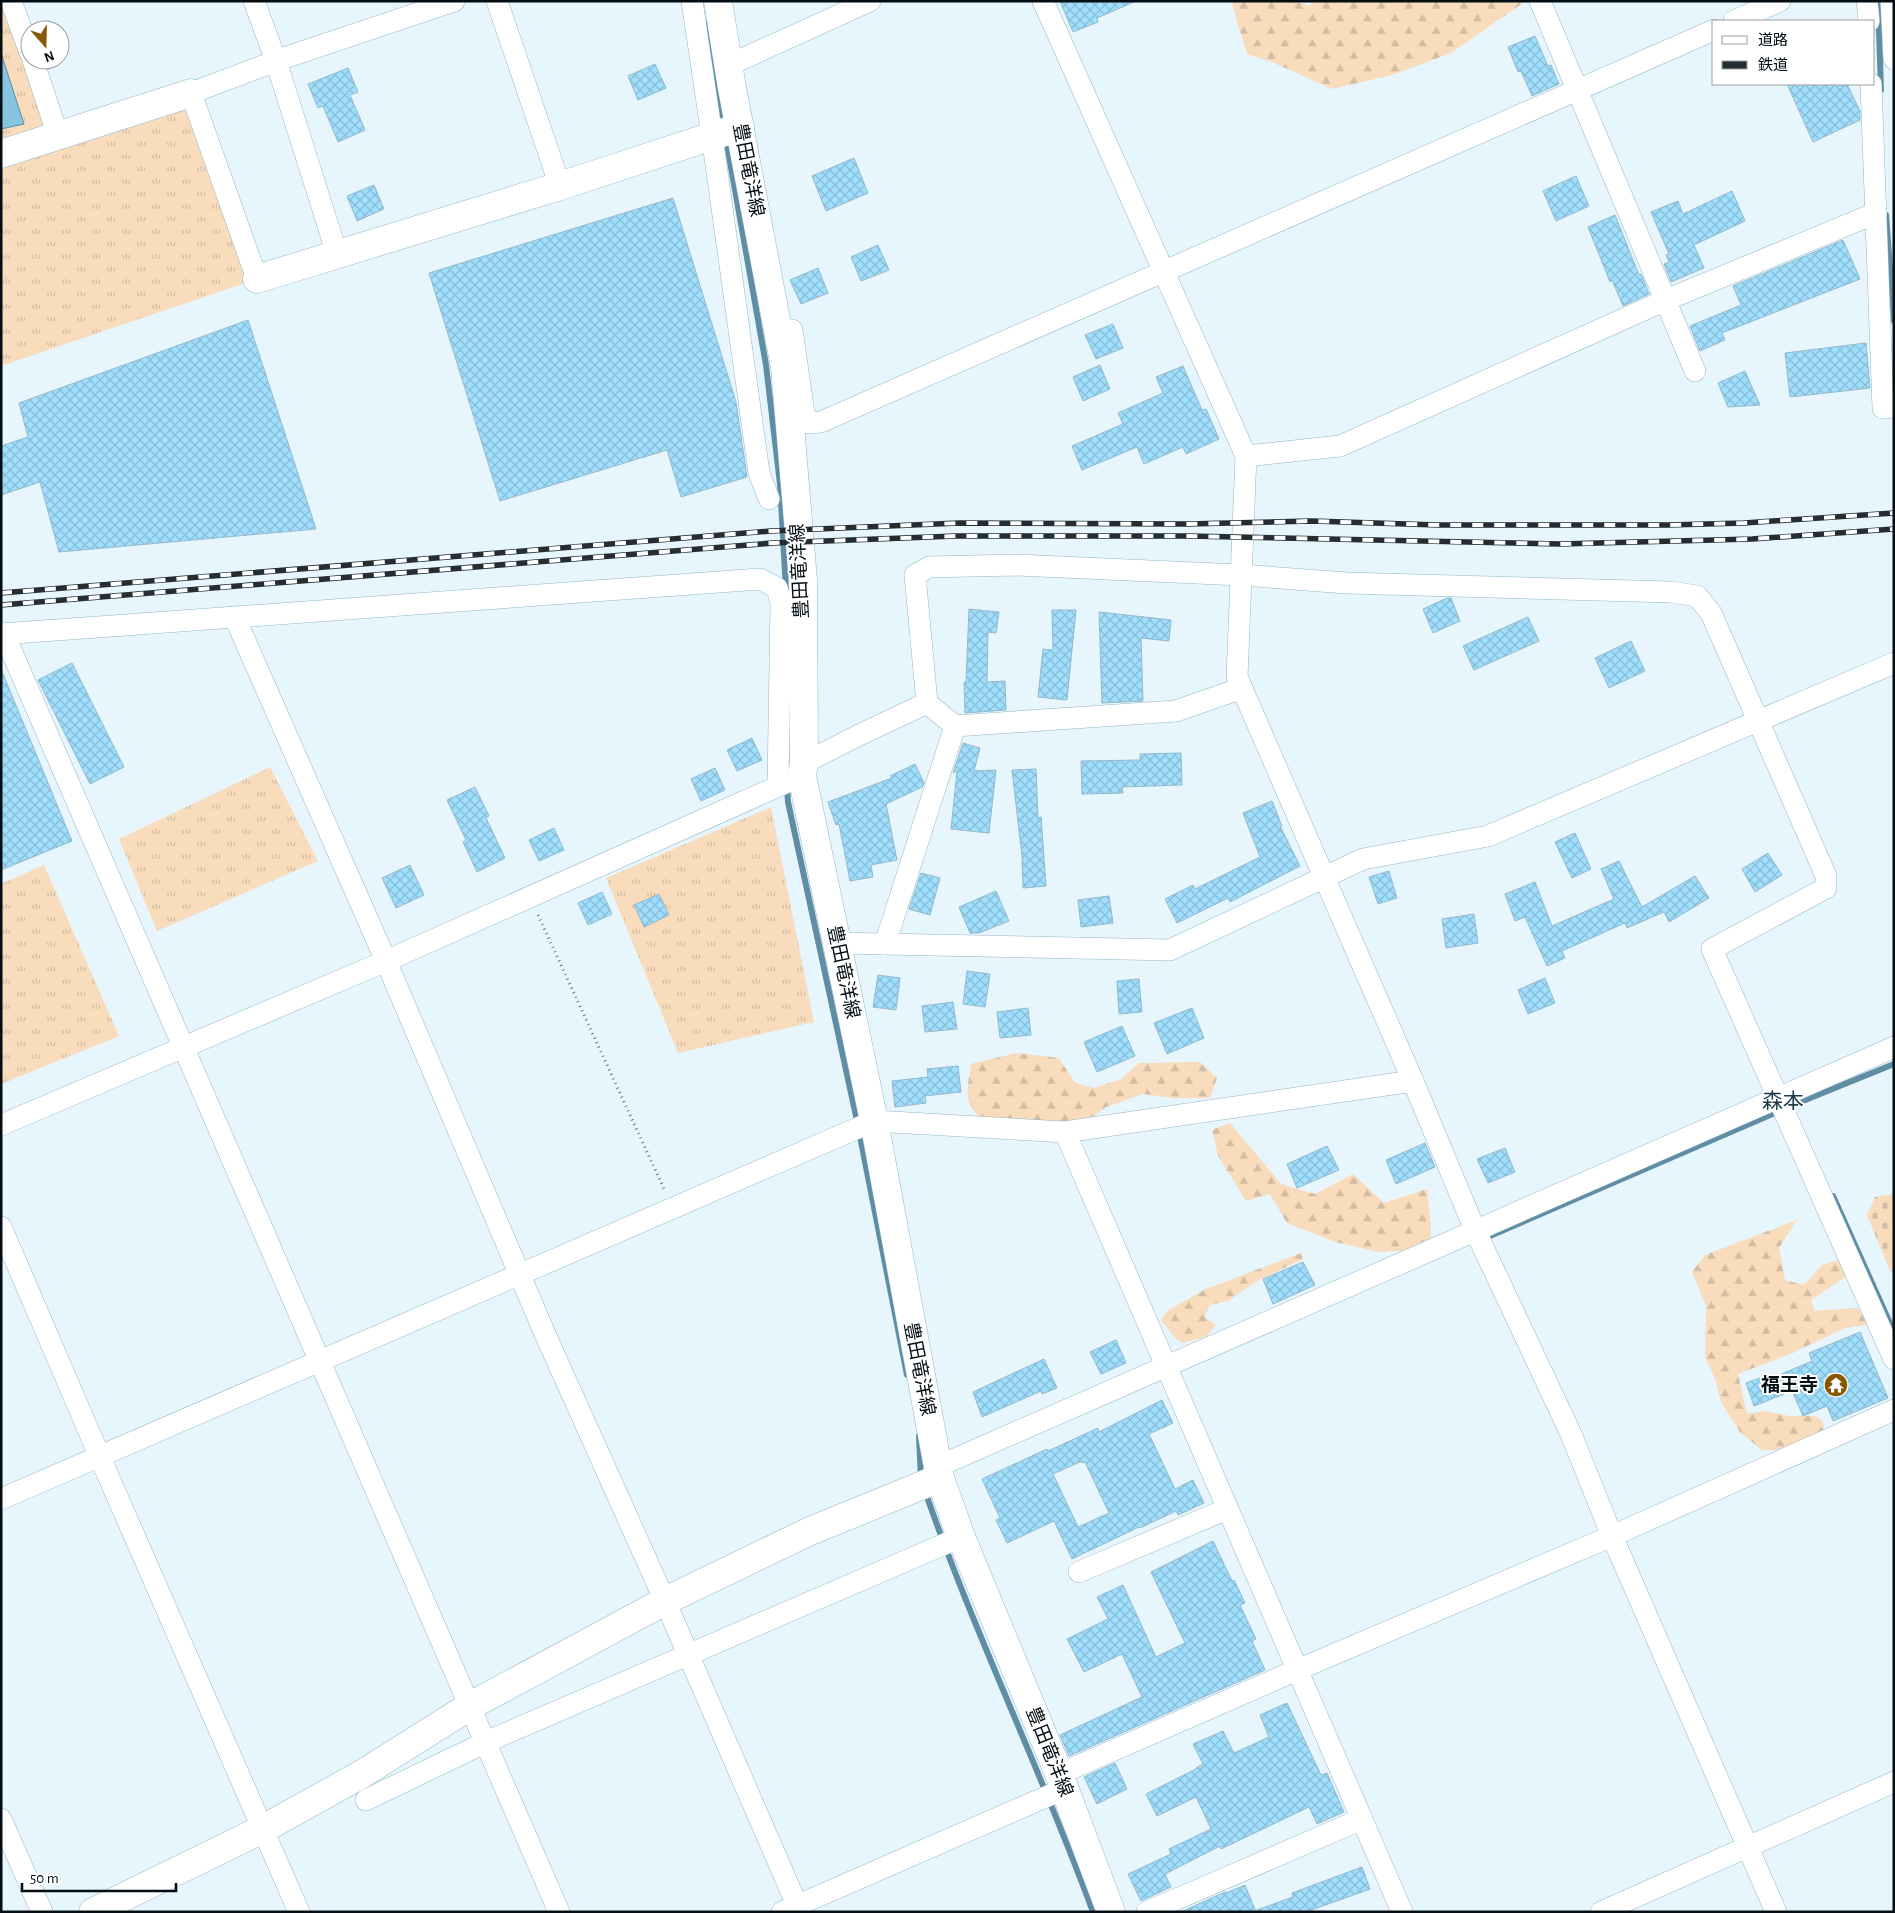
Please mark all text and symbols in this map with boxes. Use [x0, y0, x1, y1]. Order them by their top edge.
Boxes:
north arrow [20, 20, 70, 70]
legend [1712, 20, 1875, 85]
text: 道路 [1758, 32, 1788, 48]
text: N [42, 48, 56, 65]
text: 鉄道 [1758, 57, 1788, 73]
street label: 豊田竜洋線 [730, 121, 768, 218]
street label: 豊田竜洋線 [786, 523, 812, 619]
street label: 豊田竜洋線 [824, 923, 864, 1020]
district label: 森本 [1762, 1090, 1804, 1112]
street label: 豊田竜洋線 [901, 1320, 939, 1417]
temple icon: 福王寺 [1823, 1372, 1849, 1398]
place label: 福王寺 [1761, 1375, 1818, 1395]
street label: 豊田竜洋線 [1022, 1704, 1077, 1800]
scale bar [22, 1860, 176, 1892]
text: 50 m [30, 1871, 59, 1886]

